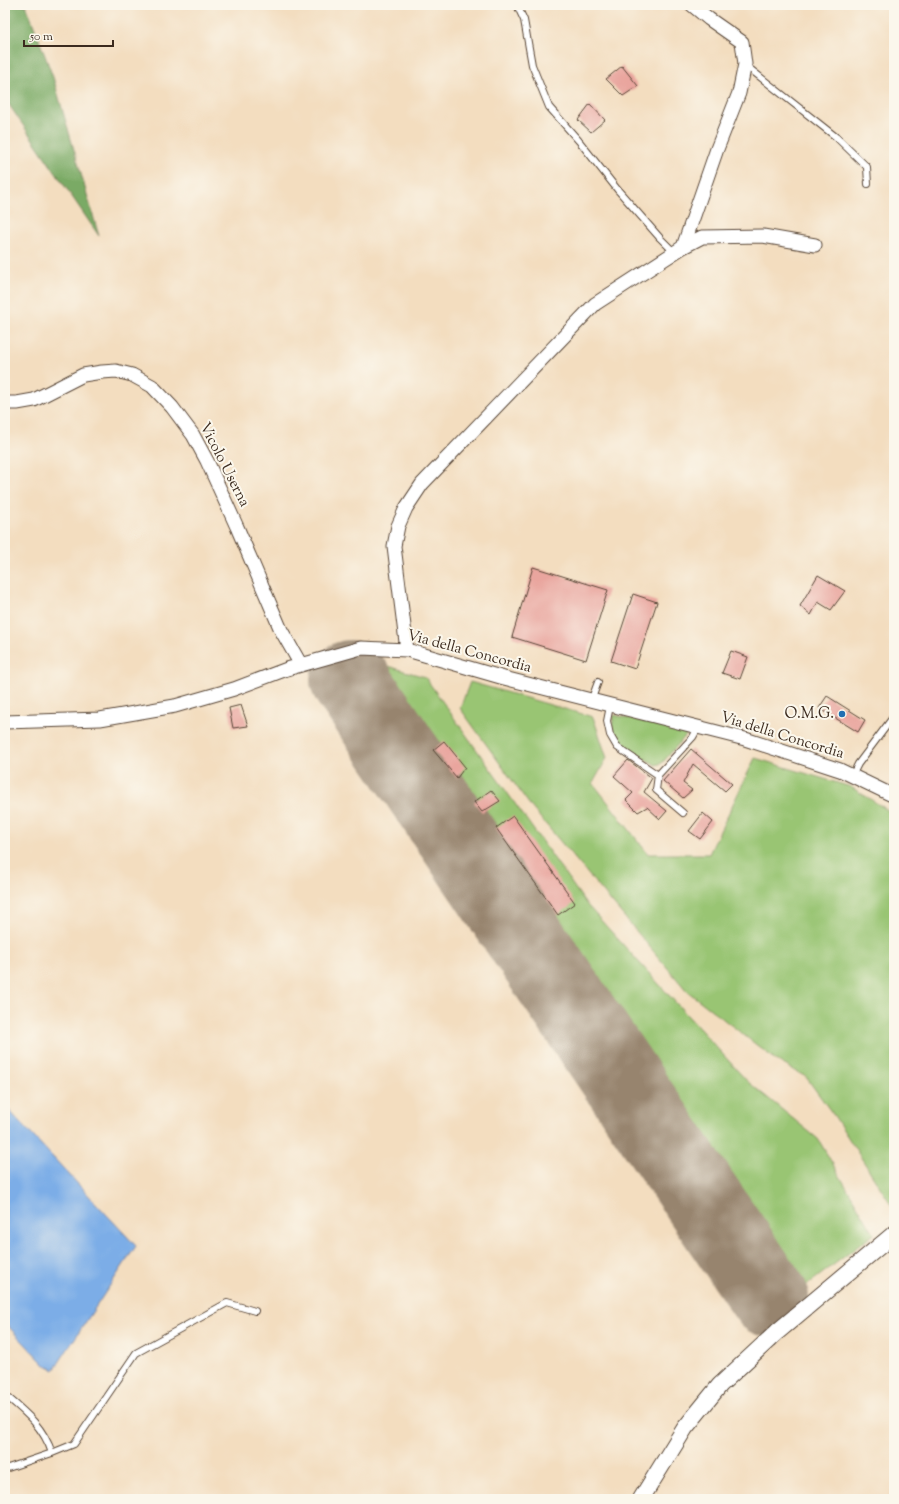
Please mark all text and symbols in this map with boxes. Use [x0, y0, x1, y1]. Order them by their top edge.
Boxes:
scale bar [24, 22, 113, 48]
text: 50 m [29, 28, 53, 46]
street label: Vicolo Userna [194, 419, 254, 511]
street label: Via della Concordia [404, 625, 534, 679]
place label: O.M.G. [785, 704, 834, 725]
street label: Via della Concordia [718, 707, 846, 765]
marker: O.M.G. [837, 709, 847, 719]

